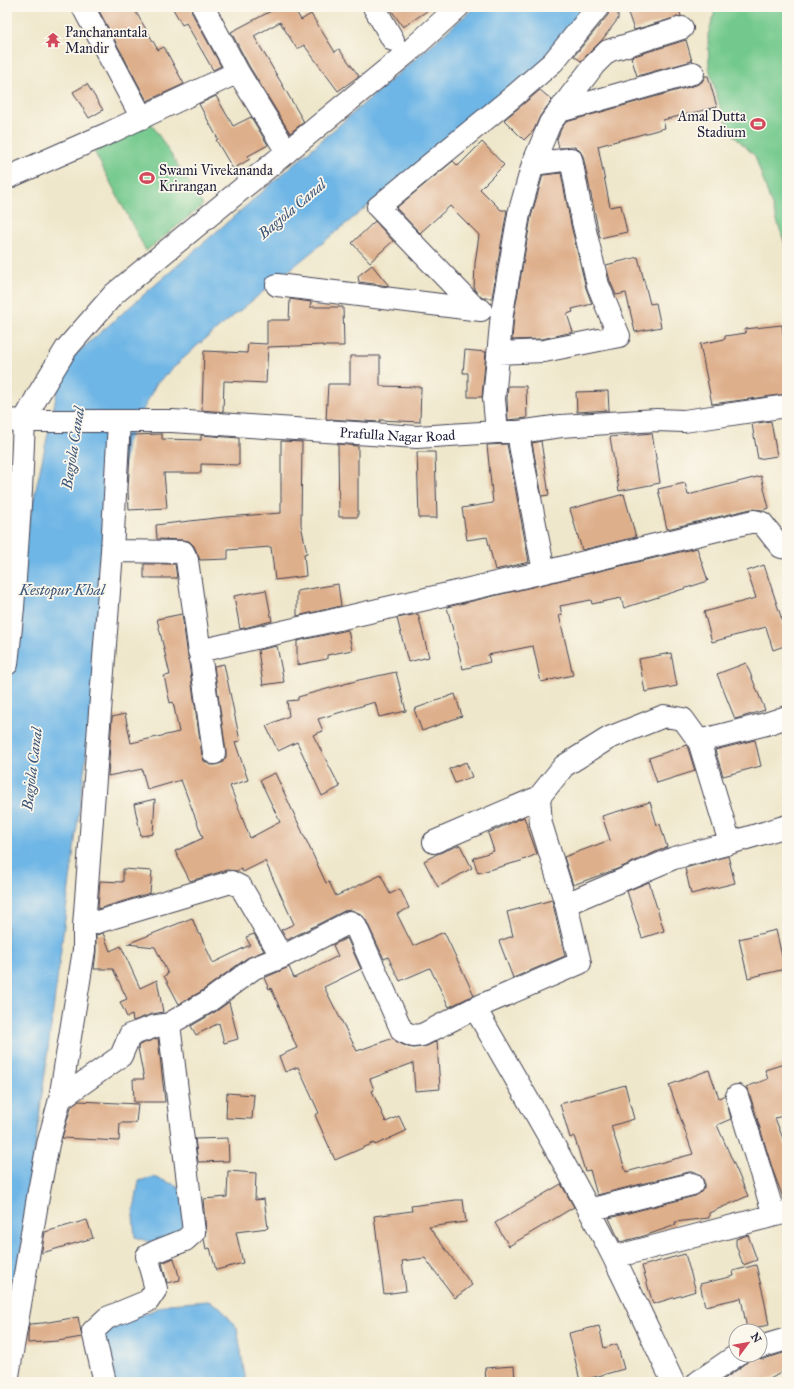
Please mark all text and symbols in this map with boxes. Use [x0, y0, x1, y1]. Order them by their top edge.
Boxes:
place label: Panchanantala Mandir [65, 24, 148, 57]
temple icon: Panchanantala Mandir [44, 31, 62, 49]
place label: Amal Dutta Stadium [677, 108, 746, 141]
sports icon: Amal Dutta Stadium [749, 115, 767, 133]
place label: Swami Vivekananda Krirangan [159, 162, 273, 195]
sports icon: Swami Vivekananda Krirangan [138, 169, 156, 187]
water label: Bagjola Canal [254, 174, 331, 243]
water label: Bagjola Canal [57, 404, 89, 491]
street label: Prafulla Nagar Road [339, 424, 456, 446]
water label: Kestopur Khal [18, 581, 107, 600]
water label: Bagjola Canal [18, 725, 46, 812]
north arrow [728, 1323, 768, 1363]
text: N [748, 1331, 764, 1346]

